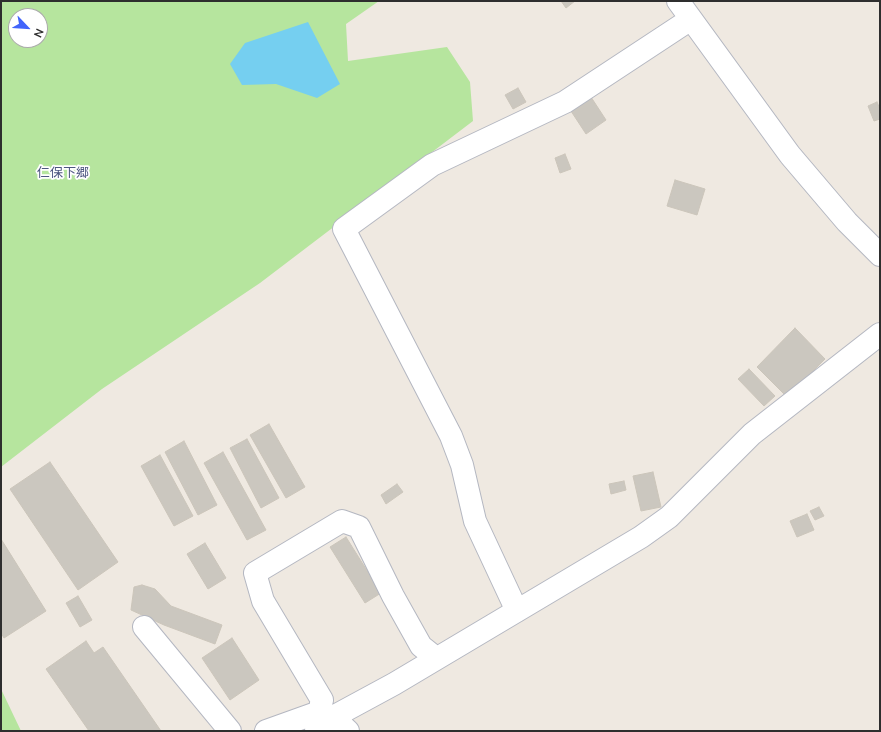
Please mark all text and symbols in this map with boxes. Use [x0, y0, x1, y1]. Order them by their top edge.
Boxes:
north arrow [8, 8, 48, 48]
text: N [30, 26, 47, 40]
district label: 仁保下郷 [37, 166, 89, 182]

